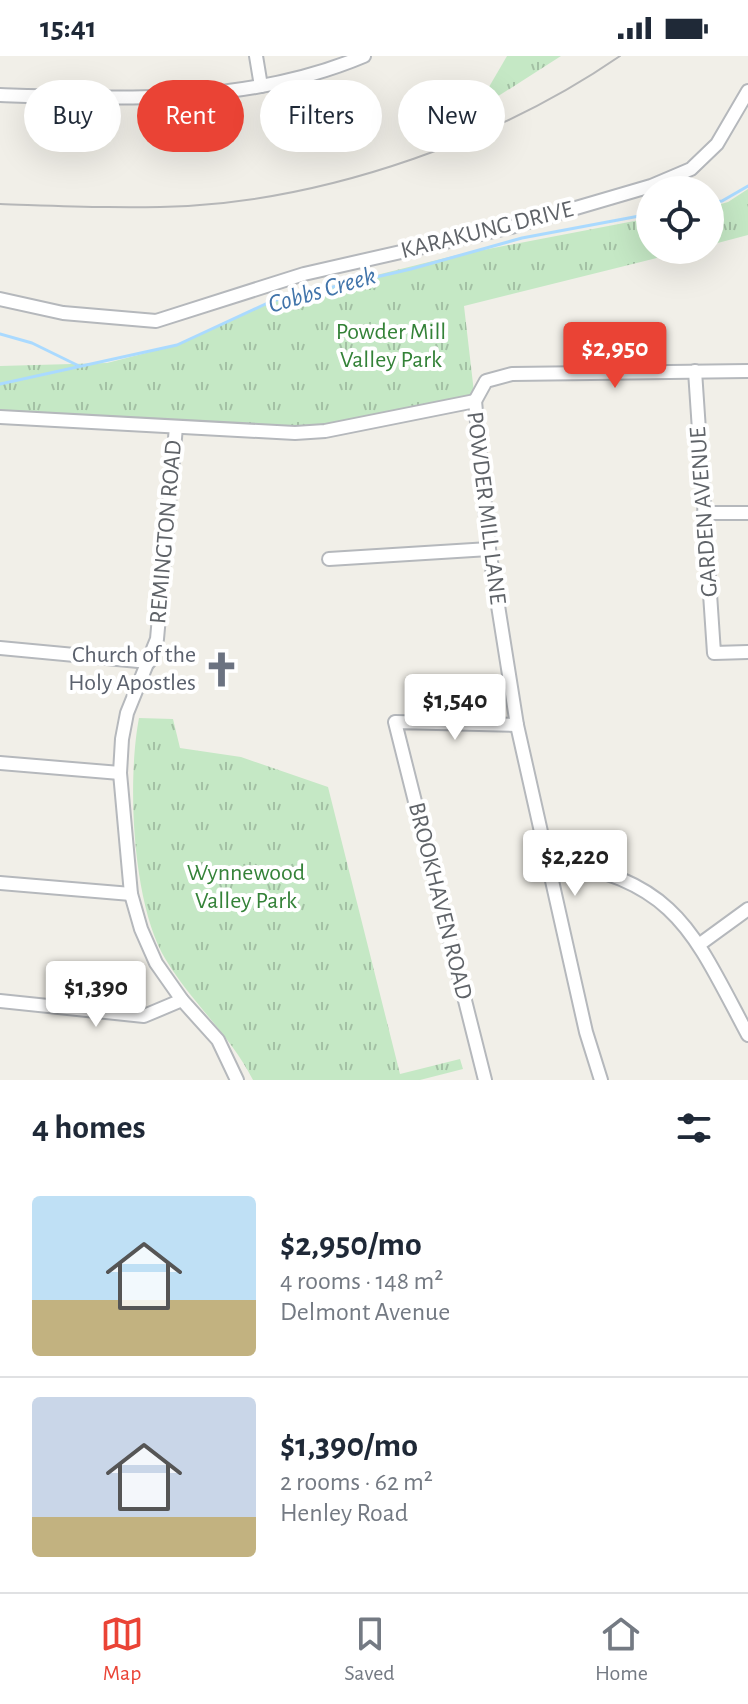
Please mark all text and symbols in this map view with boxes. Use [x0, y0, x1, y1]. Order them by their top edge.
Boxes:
text: 15:41 [40, 13, 97, 43]
chip: Buy [24, 80, 121, 152]
chip: Rent [137, 80, 244, 152]
chip: Filters [260, 80, 382, 152]
chip: New [398, 80, 505, 152]
map controls [636, 176, 724, 264]
button: locate [636, 176, 724, 264]
street label: KARAKUNG DRIVE [398, 197, 576, 263]
water label: Cobbs Creek [265, 262, 379, 318]
park label: Powder Mill Valley Park [336, 320, 446, 372]
pin: $2,950 [550, 322, 680, 390]
text: $2,950 [581, 335, 649, 361]
street label: POWDER MILL LANE [462, 410, 510, 606]
street label: GARDEN AVENUE [686, 426, 722, 598]
street label: REMINGTON ROAD [146, 439, 186, 625]
place label: Church of the Holy Apostles [68, 643, 196, 695]
church icon: Church of the Holy Apostles [203, 650, 241, 688]
pin: $1,540 [390, 674, 520, 742]
text: $1,540 [423, 687, 487, 713]
street label: BROOKHAVEN ROAD [404, 800, 476, 1002]
pin: $2,220 [510, 830, 640, 898]
text: $2,220 [541, 843, 609, 869]
park label: Wynnewood Valley Park [187, 861, 305, 913]
pin: $1,390 [31, 961, 161, 1029]
text: $1,390 [64, 974, 128, 1000]
icon: filters [672, 1106, 716, 1150]
text: 4 homes [32, 1111, 146, 1145]
icon: home [96, 1228, 192, 1324]
text: $2,950/mo [280, 1228, 422, 1262]
text: 4 rooms · 148 m² [280, 1268, 443, 1294]
text: Delmont Avenue [280, 1299, 450, 1325]
icon: home [96, 1429, 192, 1525]
text: $1,390/mo [280, 1429, 418, 1463]
text: 2 rooms · 62 m² [280, 1469, 433, 1495]
text: Henley Road [280, 1500, 408, 1526]
tab: Map [100, 1612, 144, 1686]
tab: Saved [344, 1612, 395, 1686]
tab: Home [595, 1612, 648, 1686]

